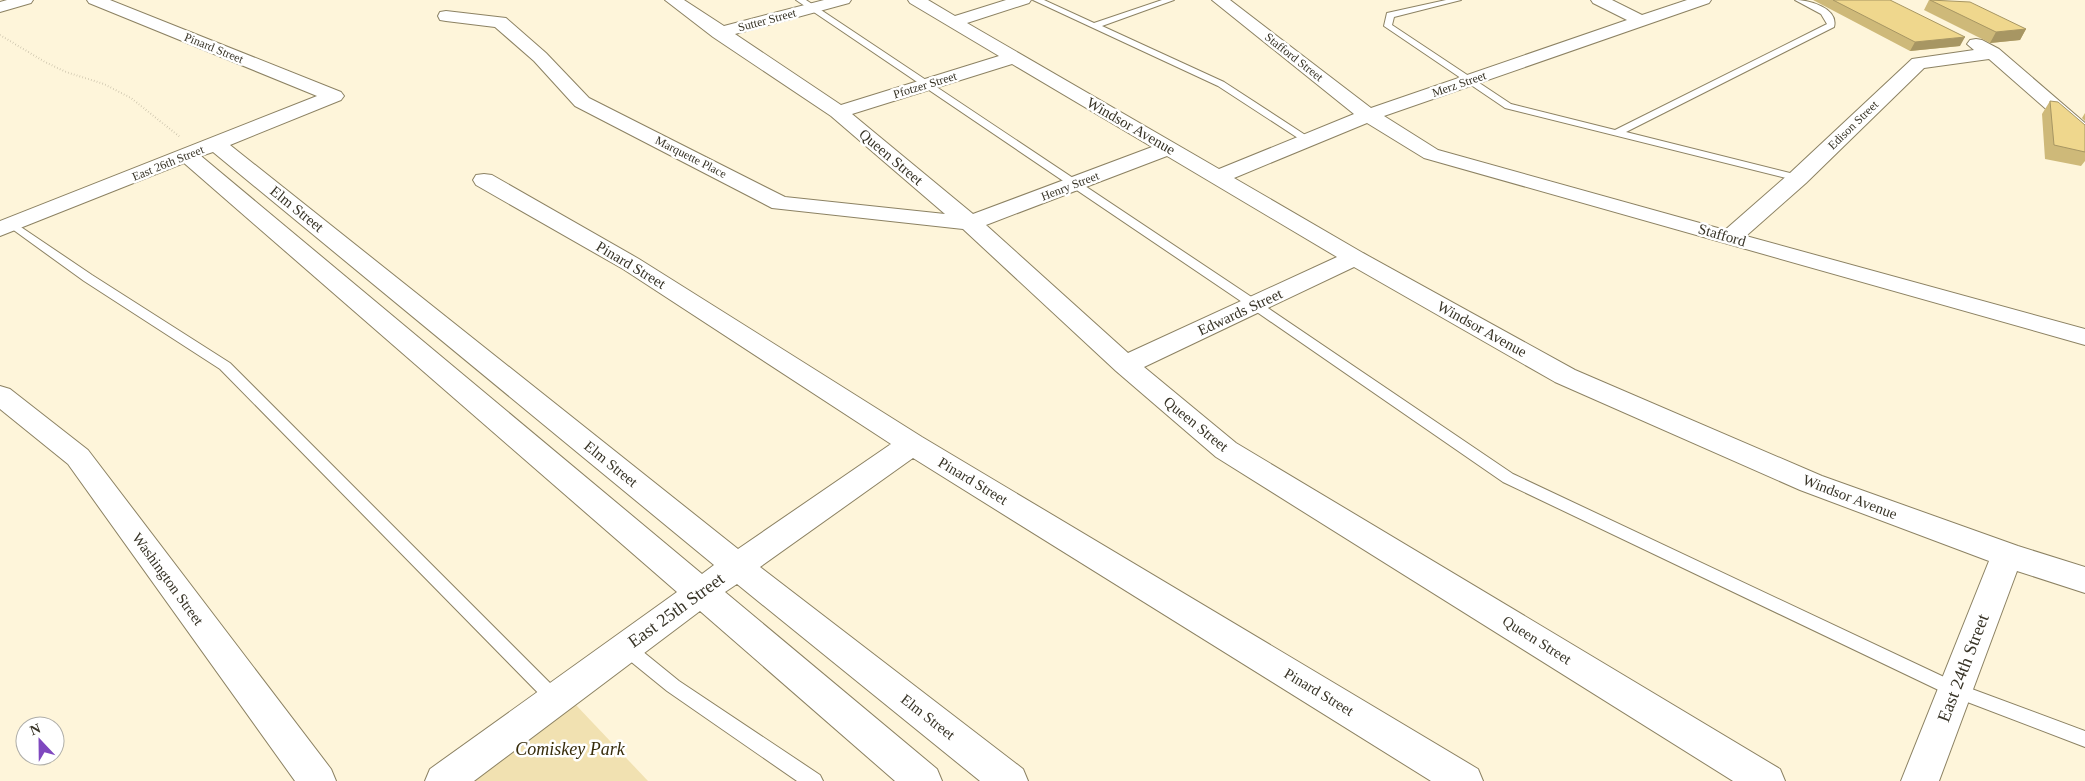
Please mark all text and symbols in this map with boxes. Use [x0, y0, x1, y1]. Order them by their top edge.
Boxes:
street label: Sutter Street [736, 5, 798, 34]
street label: Pinard Street [182, 30, 246, 66]
street label: Stafford Street [1262, 30, 1326, 84]
street label: Merz Street [1430, 68, 1489, 100]
street label: Pfotzer Street [892, 69, 959, 101]
street label: Windsor Avenue [1084, 94, 1178, 158]
street label: Edison Street [1825, 97, 1881, 152]
street label: Queen Street [856, 126, 927, 189]
street label: Marquette Place [653, 133, 729, 181]
street label: East 26th Street [130, 142, 206, 184]
street label: Henry Street [1039, 168, 1102, 203]
street label: Elm Street [267, 183, 327, 236]
street label: Stafford [1696, 221, 1748, 250]
street label: Pinard Street [593, 238, 669, 292]
street label: Edwards Street [1195, 285, 1285, 339]
street label: Windsor Avenue [1435, 298, 1530, 360]
street label: Queen Street [1161, 393, 1232, 455]
street label: Elm Street [581, 438, 641, 491]
street label: Pinard Street [935, 454, 1011, 508]
street label: Windsor Avenue [1801, 472, 1900, 522]
street label: Washington Street [129, 530, 207, 629]
street label: East 25th Street [624, 568, 728, 652]
street label: East 24th Street [1933, 611, 1993, 725]
street label: Queen Street [1500, 613, 1575, 668]
street label: Pinard Street [1281, 665, 1357, 719]
street label: Elm Street [898, 691, 959, 743]
north arrow [15, 716, 65, 766]
text: N [28, 721, 43, 738]
park label: Comiskey Park [515, 739, 626, 759]

